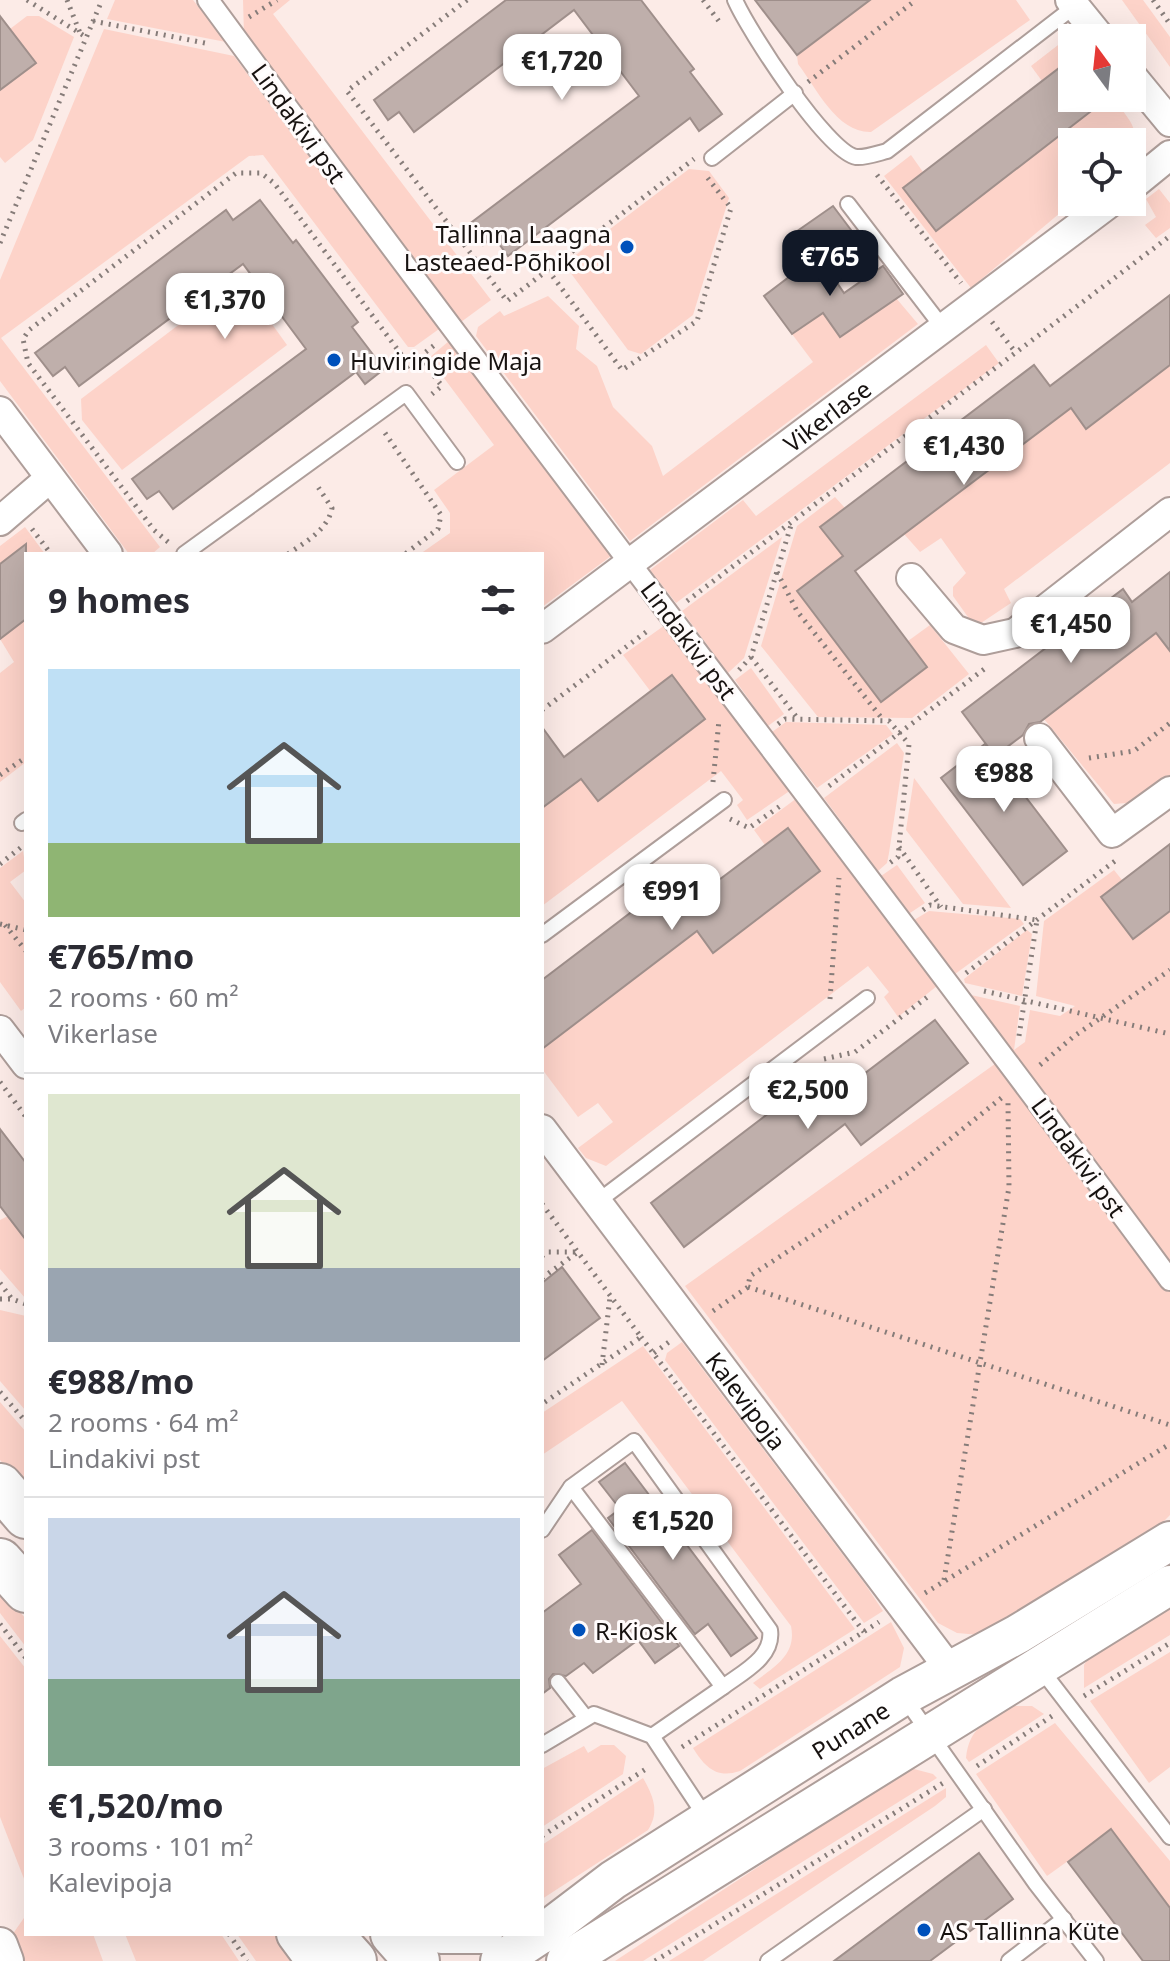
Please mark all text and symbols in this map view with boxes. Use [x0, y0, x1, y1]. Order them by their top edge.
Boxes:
north arrow [1058, 24, 1146, 112]
map controls [1058, 24, 1146, 216]
pin: €1,720 [497, 34, 627, 102]
text: €1,720 [521, 42, 603, 78]
street label: Lindakivi pst [244, 57, 354, 190]
button: locate [1058, 128, 1146, 216]
place label: Tallinna Laagna Lasteaed-Põhikool [404, 217, 611, 278]
pin: €765 [783, 230, 877, 298]
marker: Tallinna Laagna Lasteaed-Põhikool [618, 238, 636, 256]
text: €765 [800, 238, 860, 274]
pin: €1,370 [160, 273, 290, 341]
text: €1,370 [184, 281, 266, 317]
place label: Huviringide Maja [350, 344, 542, 377]
marker: Huviringide Maja [325, 351, 343, 369]
street label: Vikerlase [776, 372, 877, 459]
pin: €1,430 [899, 419, 1029, 487]
text: €1,430 [923, 427, 1005, 463]
street label: Lindakivi pst [634, 574, 745, 706]
text: 9 homes [48, 577, 190, 623]
icon: filters [476, 578, 520, 622]
pin: €1,450 [1006, 597, 1136, 665]
text: €1,450 [1030, 605, 1112, 641]
icon: home [212, 721, 356, 865]
pin: €988 [957, 746, 1051, 814]
text: €988 [974, 754, 1034, 790]
pin: €991 [625, 864, 719, 932]
text: €991 [642, 872, 702, 908]
text: €765/mo [48, 933, 194, 979]
text: 2 rooms · 60 m² [48, 979, 238, 1015]
text: Vikerlase [48, 1015, 158, 1051]
pin: €2,500 [743, 1063, 873, 1131]
text: €2,500 [767, 1071, 849, 1107]
street label: Lindakivi pst [1024, 1091, 1134, 1224]
icon: home [212, 1146, 356, 1290]
street label: Kalevipoja [699, 1345, 795, 1456]
text: €988/mo [48, 1358, 194, 1404]
text: 2 rooms · 64 m² [48, 1404, 238, 1440]
text: Lindakivi pst [48, 1440, 200, 1476]
pin: €1,520 [608, 1494, 738, 1562]
text: €1,520 [632, 1502, 714, 1538]
icon: home [212, 1570, 356, 1714]
place label: R-Kiosk [595, 1614, 678, 1647]
marker: R-Kiosk [570, 1621, 588, 1639]
street label: Punane [805, 1693, 895, 1767]
text: €1,520/mo [48, 1782, 223, 1828]
text: 3 rooms · 101 m² [48, 1828, 253, 1864]
text: Kalevipoja [48, 1864, 172, 1900]
place label: AS Tallinna Küte [940, 1914, 1119, 1947]
marker: AS Tallinna Küte [915, 1921, 933, 1939]

